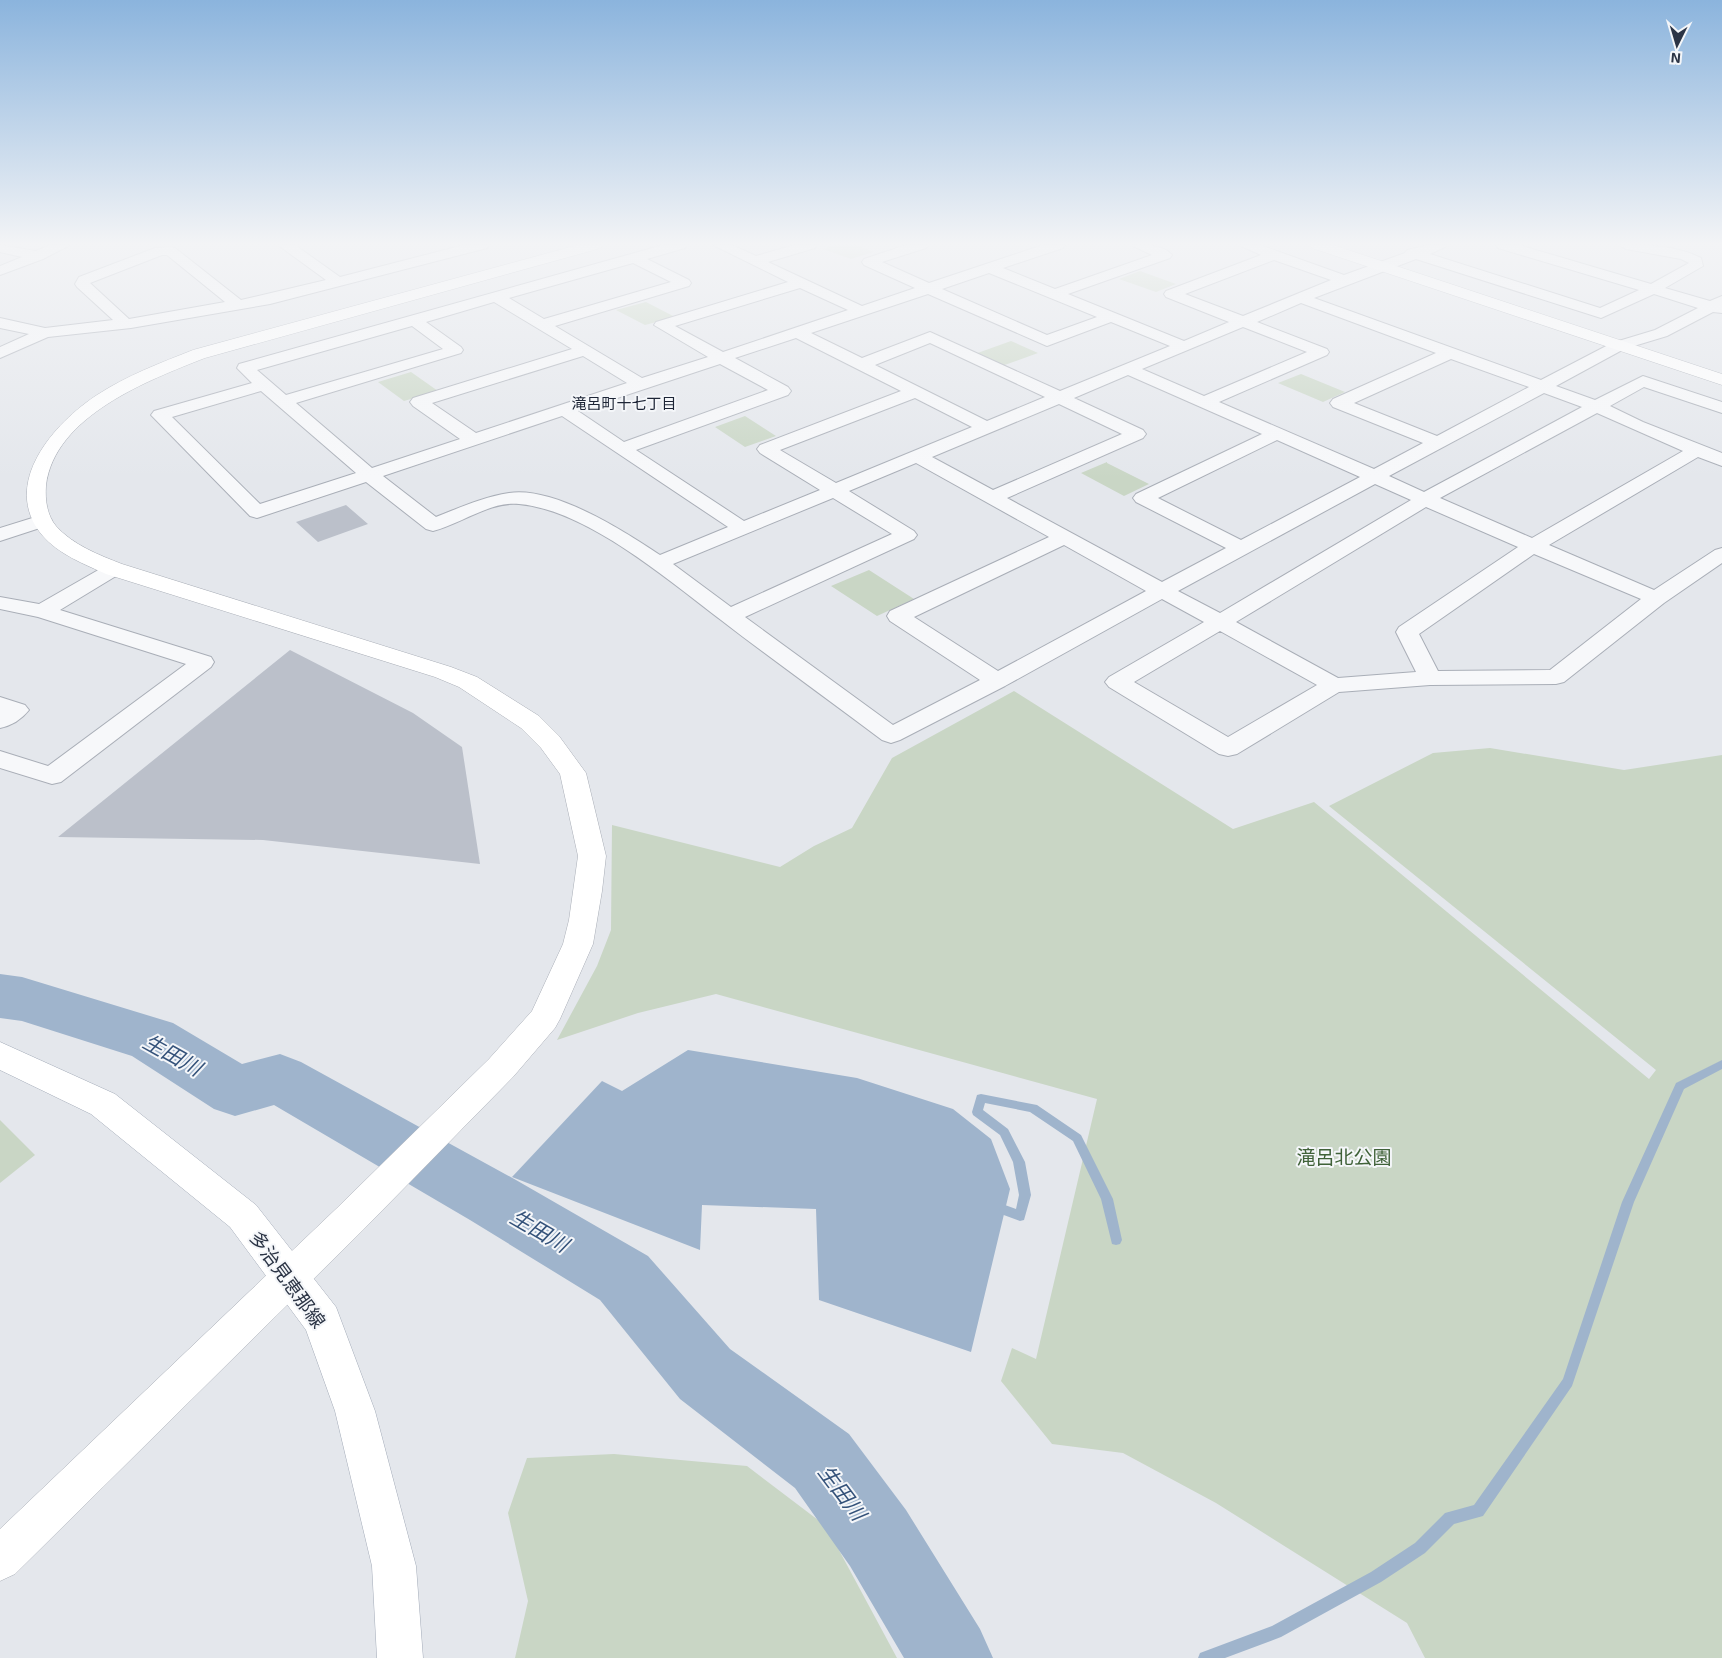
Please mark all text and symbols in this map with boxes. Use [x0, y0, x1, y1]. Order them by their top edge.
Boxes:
north arrow [1652, 20, 1702, 70]
text: N [1670, 50, 1682, 67]
district label: 滝呂町十七丁目 [571, 394, 677, 412]
water label: 生田川 [139, 1028, 208, 1081]
park label: 滝呂北公園 [1296, 1145, 1392, 1168]
water label: 生田川 [506, 1203, 575, 1258]
street label: 多治見恵那線 [245, 1226, 331, 1332]
water label: 生田川 [814, 1459, 873, 1526]

